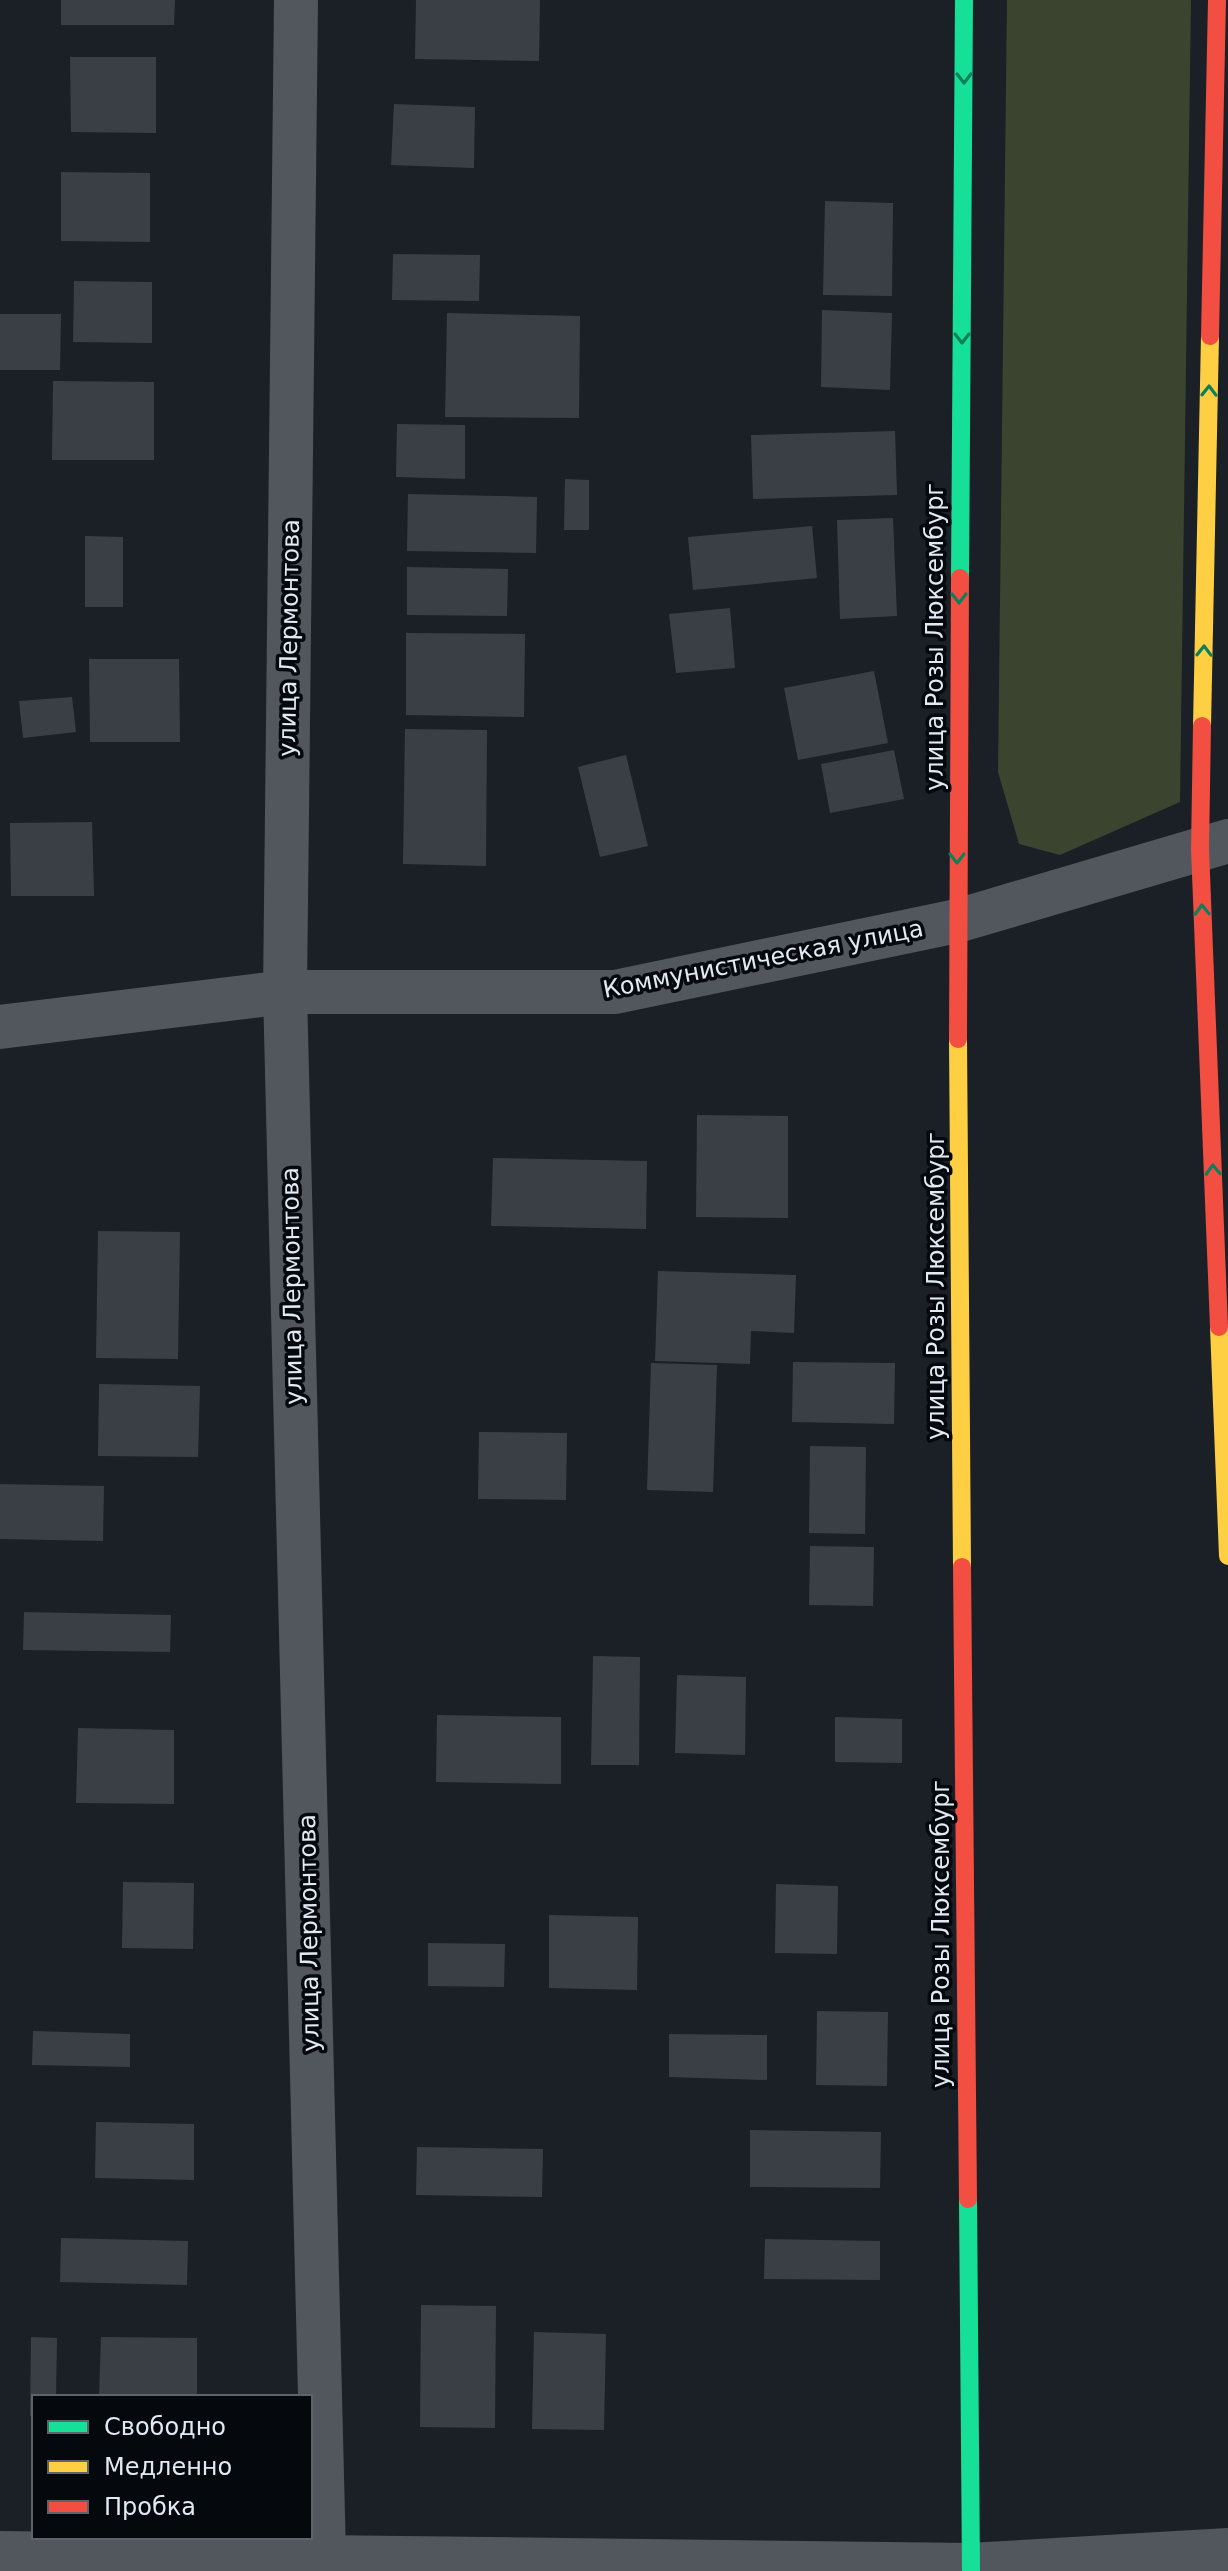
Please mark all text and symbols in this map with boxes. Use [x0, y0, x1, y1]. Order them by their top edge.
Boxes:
one-way arrow [955, 72, 972, 85]
one-way arrow [953, 332, 970, 345]
one-way arrow [1201, 384, 1218, 397]
street label: улица Розы Люксембург [921, 483, 949, 791]
street label: улица Лермонтова [273, 519, 305, 757]
one-way arrow [951, 592, 968, 605]
one-way arrow [1195, 644, 1213, 657]
one-way arrow [948, 852, 966, 865]
one-way arrow [1194, 904, 1211, 916]
street label: Коммунистическая улица [600, 914, 926, 1004]
street label: улица Розы Люксембург [922, 1132, 950, 1440]
one-way arrow [1204, 1163, 1221, 1176]
street label: улица Лермонтова [276, 1167, 308, 1405]
street label: улица Розы Люксембург [927, 1780, 955, 2088]
street label: улица Лермонтова [293, 1814, 325, 2052]
legend [32, 2395, 312, 2539]
text: Свободно [104, 2413, 226, 2441]
text: Медленно [104, 2453, 232, 2481]
text: Пробка [104, 2493, 196, 2521]

